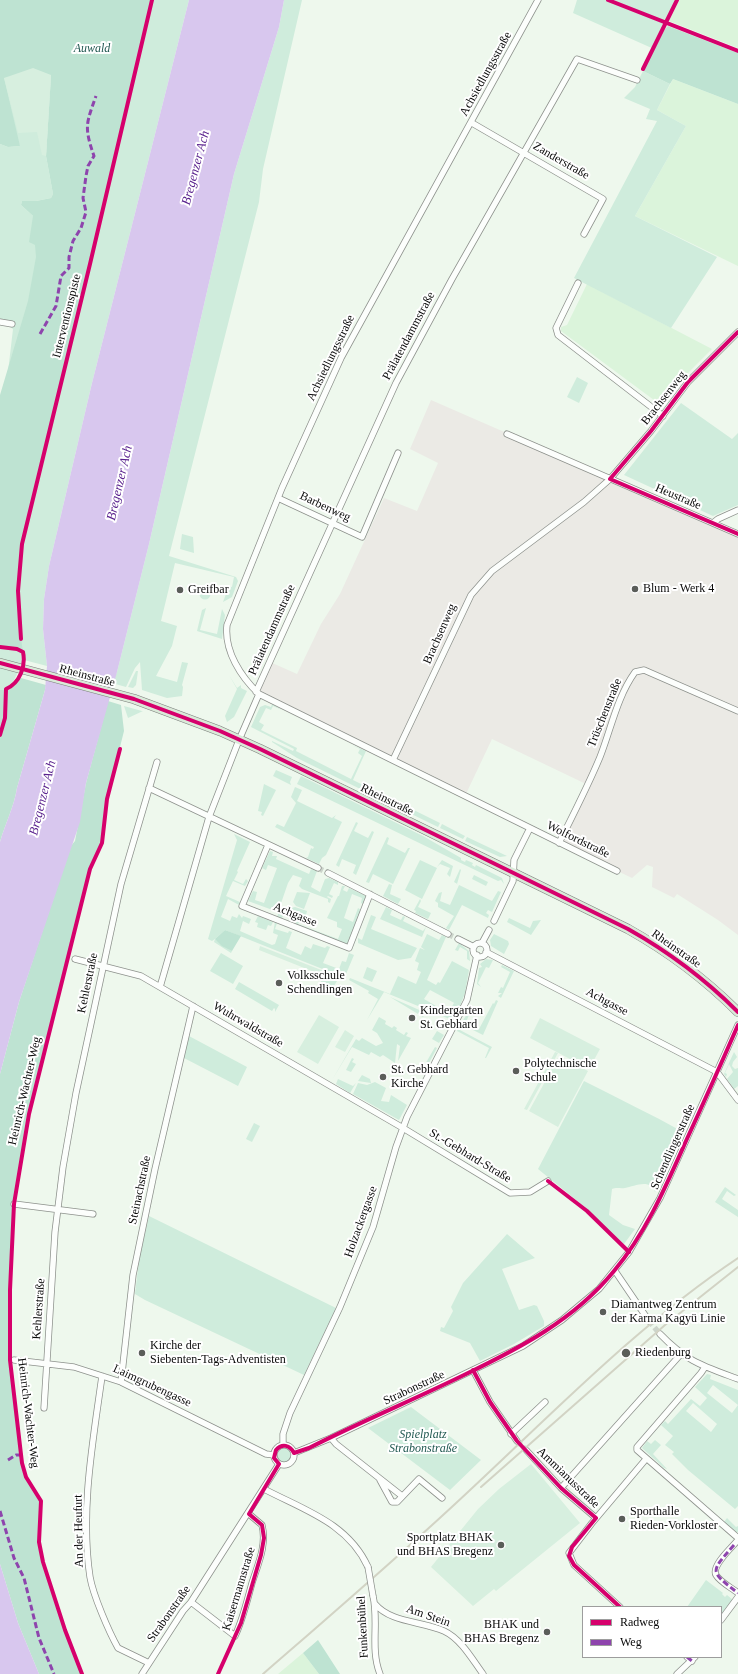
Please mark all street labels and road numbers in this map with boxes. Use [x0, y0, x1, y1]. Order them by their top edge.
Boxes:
street label: Achsiedlungsstraße [457, 29, 515, 119]
street label: Zanderstraße [530, 139, 592, 183]
street label: Interventionspiste [50, 273, 84, 359]
street label: Prälatendammstraße [380, 289, 438, 383]
street label: Achsiedlungsstraße [304, 313, 358, 403]
street label: Brachsenweg [638, 368, 690, 428]
street label: Heustraße [653, 481, 703, 513]
street label: Barbenweg [297, 489, 353, 525]
street label: Prälatendammstraße [245, 582, 299, 678]
street label: Brachsenweg [420, 602, 460, 666]
street label: Rheinstraße [57, 662, 117, 690]
street label: Trüschenstraße [585, 677, 625, 749]
street label: Rheinstraße [358, 781, 416, 819]
street label: Wolfordstraße [544, 819, 612, 861]
street label: Achgasse [271, 900, 319, 930]
street label: Rheinstraße [648, 927, 704, 971]
street label: Kehlerstraße [75, 952, 101, 1014]
street label: Achgasse [583, 985, 631, 1019]
street label: Wuhrwaldstraße [210, 999, 286, 1051]
street label: Heinrich-Wachter-Weg [5, 1035, 45, 1147]
street label: Schendlingerstraße [648, 1102, 698, 1192]
street label: St.-Gebhard-Straße [426, 1126, 514, 1186]
street label: Steinachstraße [126, 1154, 154, 1226]
street label: Holzackergasse [341, 1184, 381, 1260]
street label: Kehlerstraße [30, 1278, 48, 1340]
street label: Heinrich-Wachter-Weg [14, 1357, 42, 1469]
street label: Laimgrubengasse [111, 1362, 193, 1410]
street label: Strabonstraße [381, 1368, 447, 1408]
street label: Ammianusstraße [534, 1445, 602, 1511]
street label: An der Heufurt [71, 1494, 87, 1568]
street label: Kaisermannstraße [219, 1545, 259, 1633]
street label: Strabonstraße [144, 1583, 194, 1645]
street label: Funkenbühel [354, 1595, 372, 1659]
street label: Am Stein [404, 1602, 452, 1630]

